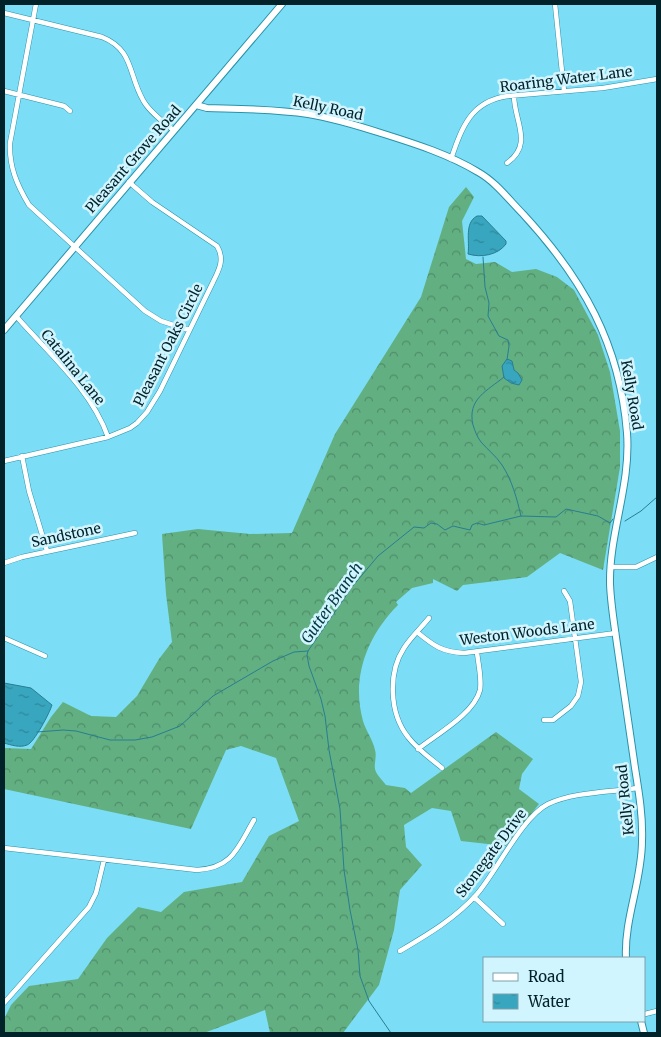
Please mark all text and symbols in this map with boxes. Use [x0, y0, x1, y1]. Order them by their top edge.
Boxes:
street label: Roaring Water Lane [499, 62, 633, 96]
street label: Kelly Road [291, 92, 365, 124]
street label: Pleasant Grove Road [81, 101, 185, 217]
street label: Pleasant Oaks Circle [129, 281, 207, 409]
street label: Catalina Lane [37, 326, 109, 408]
street label: Kelly Road [617, 359, 647, 432]
street label: Sandstone [30, 519, 102, 551]
water label: Gutter Branch [297, 559, 366, 647]
street label: Weston Woods Lane [457, 615, 596, 649]
street label: Kelly Road [612, 763, 638, 836]
street label: Stonegate Drive [452, 805, 530, 901]
legend [483, 957, 646, 1022]
text: Road [528, 967, 564, 986]
text: Water [527, 992, 571, 1011]

